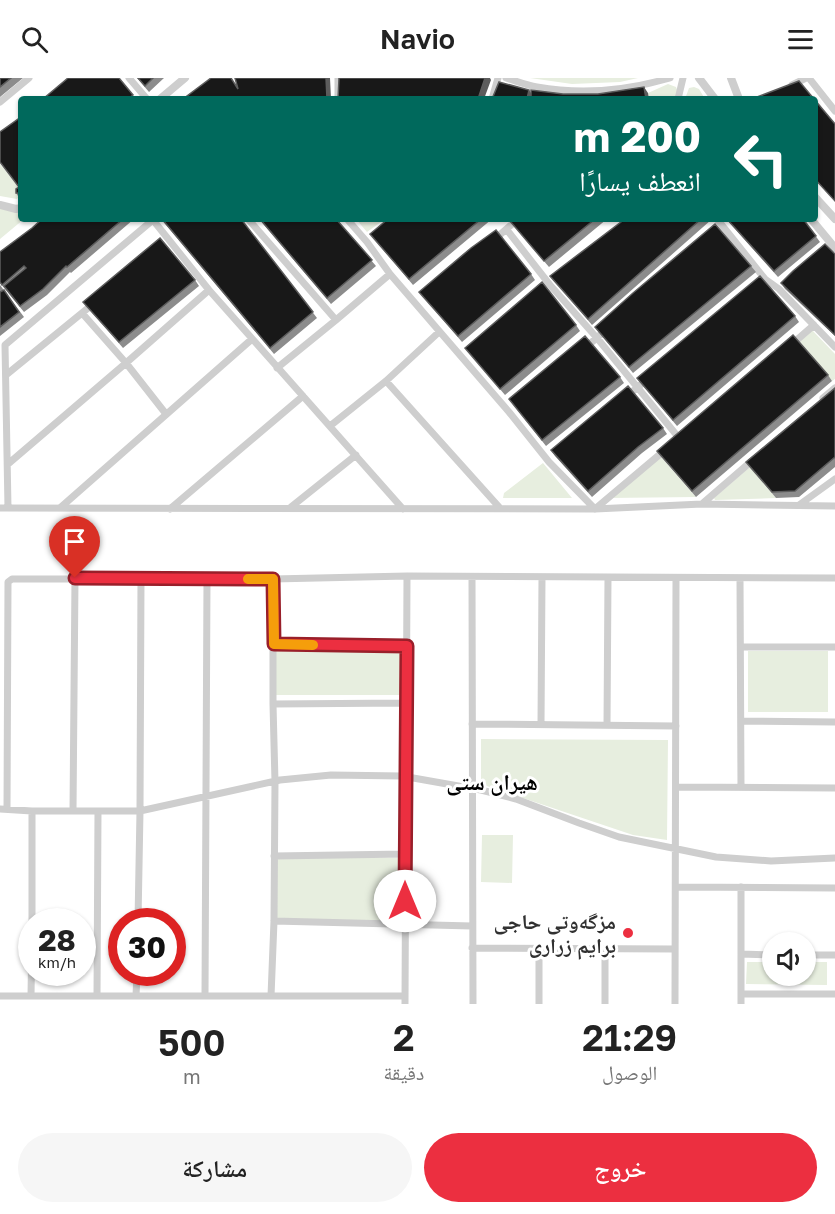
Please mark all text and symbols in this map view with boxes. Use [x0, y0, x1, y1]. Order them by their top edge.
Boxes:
icon: search [18, 23, 51, 56]
text: Navio [380, 23, 455, 55]
icon: menu [784, 23, 817, 56]
text: 200 m [573, 111, 701, 161]
icon: left [722, 120, 800, 198]
text: انعطف يسارًا [579, 165, 701, 197]
pin [49, 516, 100, 578]
icon: arrive [58, 525, 91, 558]
district label: هیران ستی [446, 768, 538, 796]
position arrow [373, 869, 437, 933]
speed limit sign: 30 [108, 908, 186, 986]
place label: مزگەوتی حاجی برایم زراری [494, 908, 616, 960]
text: 28 [38, 922, 76, 958]
marker: مزگەوتی حاجی برایم زراری [621, 926, 635, 940]
map controls [762, 932, 816, 986]
button: sound [762, 932, 816, 986]
text: km/h [38, 953, 76, 971]
text: 2 [393, 1016, 415, 1059]
text: 21:29 [582, 1016, 677, 1059]
text: 500 [158, 1021, 226, 1064]
text: دقيقة [384, 1060, 424, 1084]
text: الوصول [602, 1060, 657, 1084]
text: m [183, 1064, 201, 1088]
button: مشاركة [18, 1133, 412, 1202]
button: خروج [424, 1133, 817, 1202]

